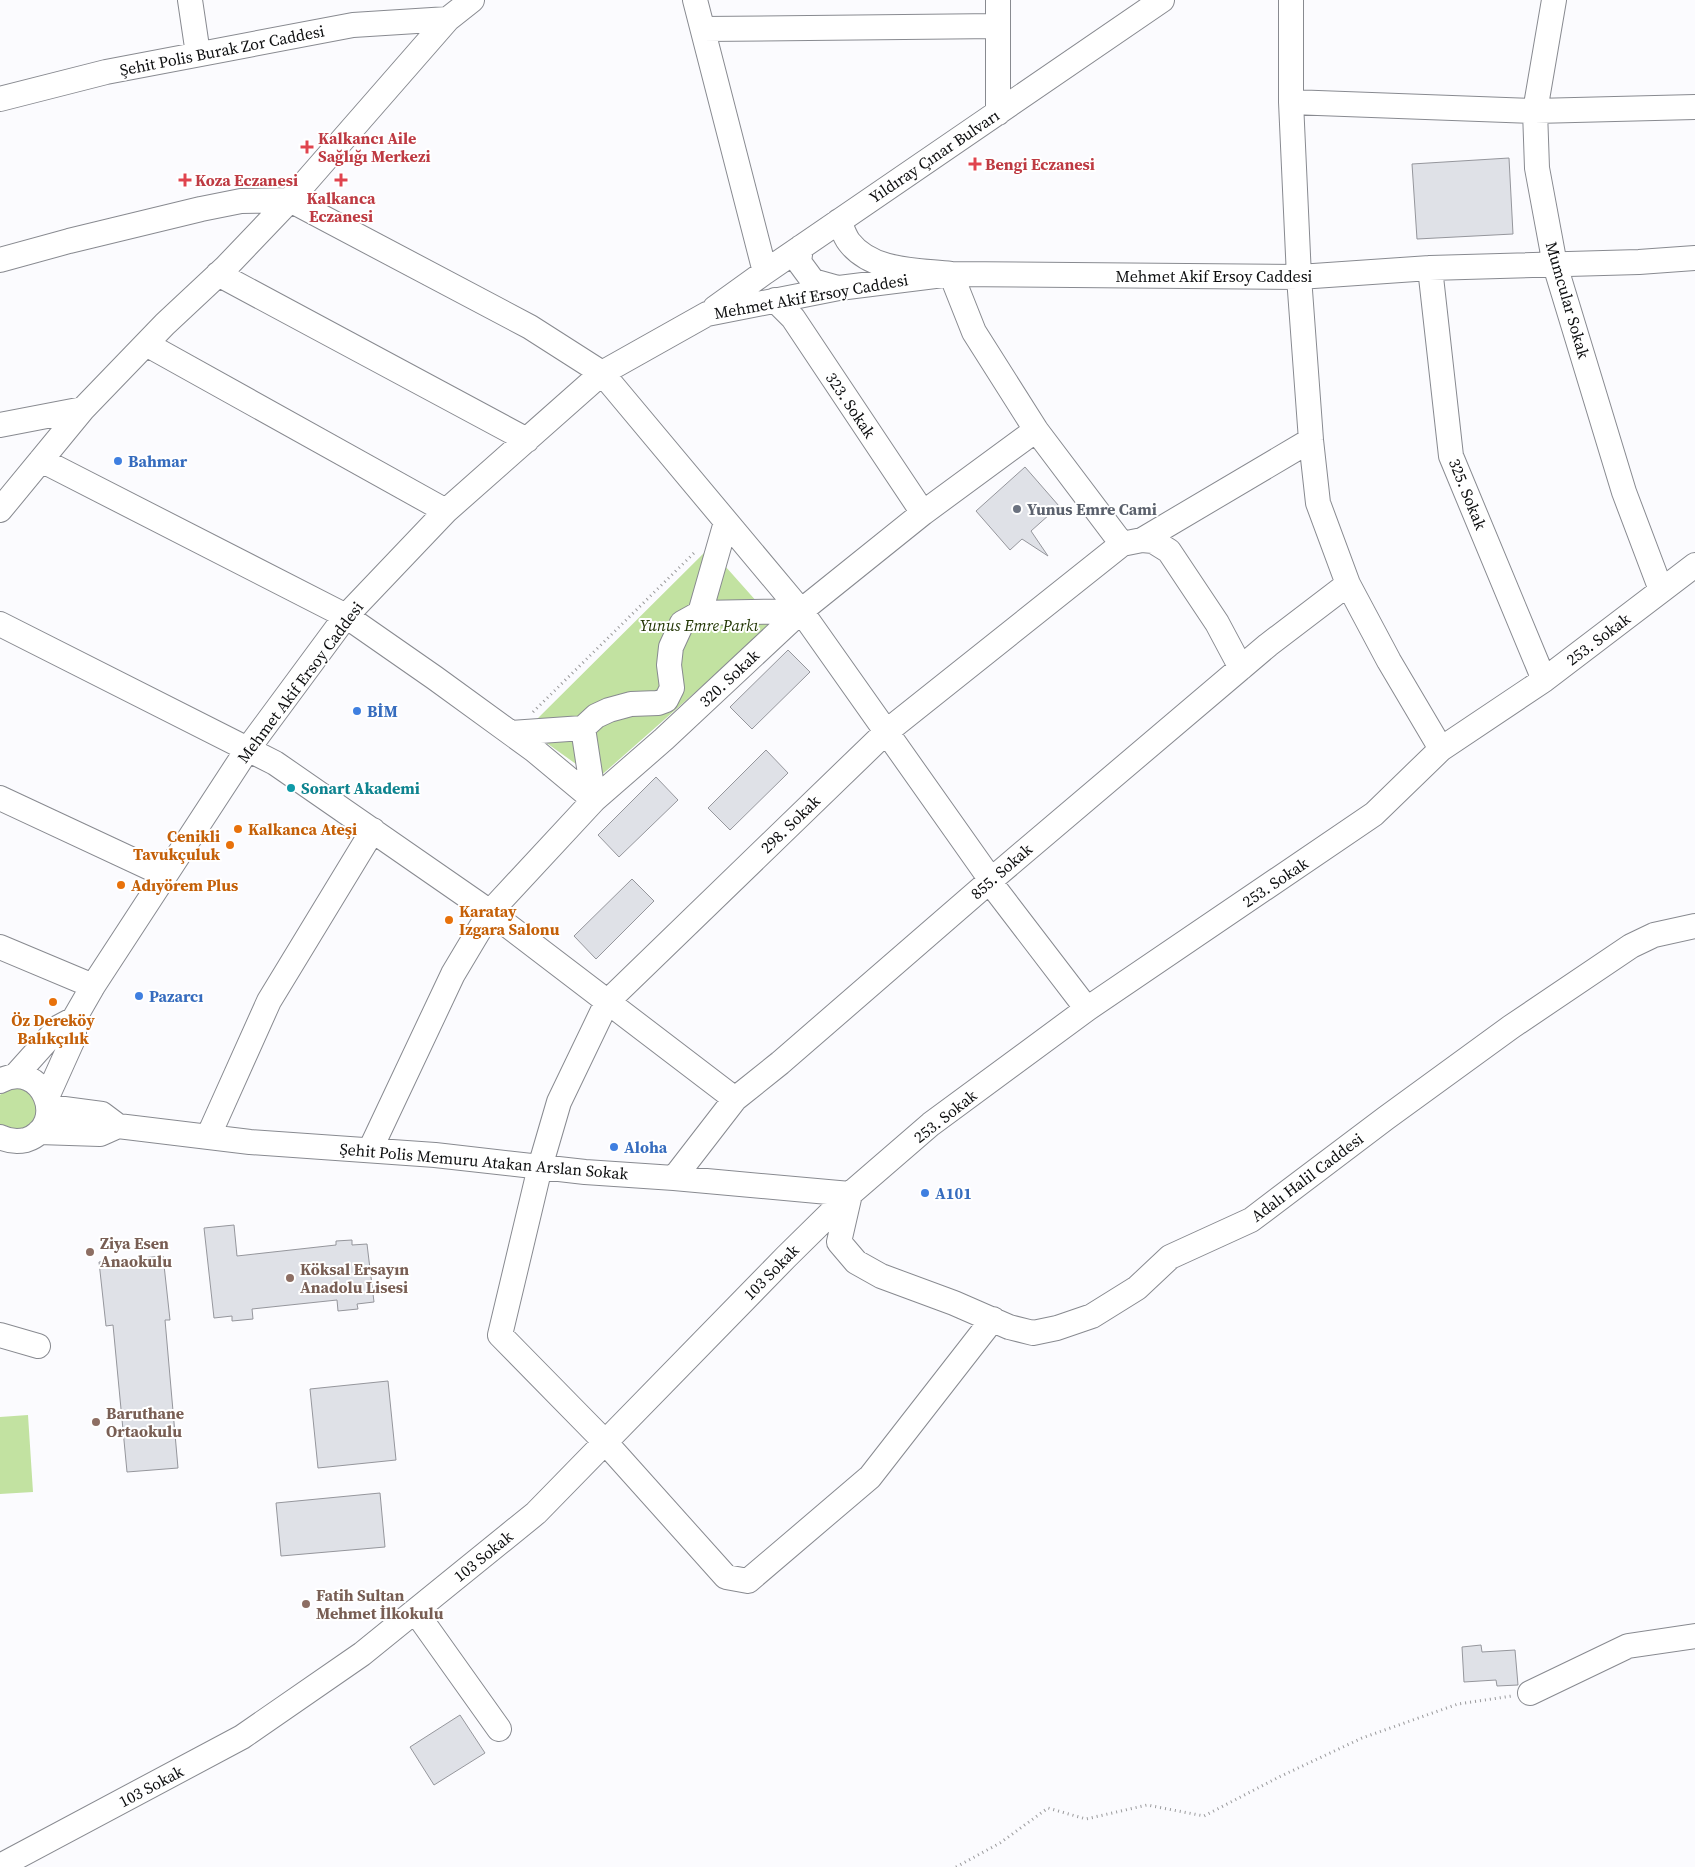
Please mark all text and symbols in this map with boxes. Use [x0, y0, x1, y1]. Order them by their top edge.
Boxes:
street label: Şehit Polis Burak Zor Caddesi [118, 19, 326, 81]
street label: Yıldıray Çınar Bulvarı [864, 104, 1004, 208]
place label: Kalkancı Aile Sağlığı Merkezi [318, 127, 430, 167]
marker: Kalkancı Aile Sağlığı Merkezi [300, 140, 314, 154]
place label: Bengi Eczanesi [985, 153, 1095, 175]
marker: Bengi Eczanesi [969, 158, 981, 170]
place label: Koza Eczanesi [195, 169, 298, 191]
marker: Koza Eczanesi [179, 174, 191, 186]
marker: Kalkanca Eczanesi [335, 174, 347, 186]
place label: Kalkanca Eczanesi [306, 187, 376, 227]
street label: Mumcular Sokak [1541, 239, 1595, 361]
street label: Mehmet Akif Ersoy Caddesi [1116, 265, 1313, 287]
street label: Mehmet Akif Ersoy Caddesi [712, 268, 910, 324]
street label: 323. Sokak [821, 368, 881, 442]
place label: Bahmar [128, 450, 188, 472]
marker: Bahmar [112, 455, 124, 467]
street label: 325. Sokak [1444, 455, 1492, 533]
place label: Yunus Emre Cami [1027, 498, 1157, 520]
marker: Yunus Emre Cami [1011, 503, 1023, 515]
street label: Mehmet Akif Ersoy Caddesi [232, 597, 368, 767]
street label: 253. Sokak [1561, 608, 1635, 670]
park label: Yunus Emre Parkı [640, 614, 758, 636]
street label: 320. Sokak [694, 644, 764, 712]
place label: BİM [367, 700, 398, 722]
marker: BİM [351, 705, 363, 717]
place label: Sonart Akademi [301, 777, 420, 799]
marker: Sonart Akademi [285, 782, 297, 794]
street label: 298. Sokak [755, 790, 825, 858]
place label: Kalkanca Ateşi [248, 818, 357, 840]
marker: Kalkanca Ateşi [232, 823, 244, 835]
place label: Cenikli Tavukçuluk [133, 825, 220, 865]
street label: 855. Sokak [965, 838, 1037, 904]
marker: Cenikli Tavukçuluk [224, 839, 236, 851]
street label: 253. Sokak [1238, 852, 1312, 912]
place label: Adıyörem Plus [131, 874, 238, 896]
marker: Adıyörem Plus [115, 879, 127, 891]
place label: Karatay Izgara Salonu [459, 900, 560, 940]
marker: Karatay Izgara Salonu [443, 914, 455, 926]
place label: Pazarcı [149, 985, 203, 1007]
marker: Pazarcı [133, 990, 145, 1002]
marker: Öz Dereköy Balıkçılık [47, 996, 59, 1008]
place label: Öz Dereköy Balıkçılık [11, 1009, 95, 1049]
street label: 253. Sokak [909, 1084, 982, 1148]
street label: Adalı Halil Caddesi [1246, 1127, 1368, 1227]
place label: Aloha [624, 1136, 668, 1158]
street label: Şehit Polis Memuru Atakan Arslan Sokak [339, 1137, 629, 1185]
marker: Aloha [608, 1141, 620, 1153]
place label: A101 [935, 1182, 972, 1204]
marker: A101 [919, 1187, 931, 1199]
place label: Ziya Esen Anaokulu [100, 1232, 172, 1272]
street label: 103 Sokak [738, 1239, 804, 1305]
marker: Ziya Esen Anaokulu [84, 1246, 96, 1258]
place label: Köksal Ersayın Anadolu Lisesi [300, 1258, 409, 1298]
marker: Köksal Ersayın Anadolu Lisesi [284, 1272, 296, 1284]
place label: Baruthane Ortaokulu [106, 1402, 184, 1442]
marker: Baruthane Ortaokulu [90, 1416, 102, 1428]
street label: 103 Sokak [449, 1525, 517, 1587]
place label: Fatih Sultan Mehmet İlkokulu [316, 1584, 444, 1624]
marker: Fatih Sultan Mehmet İlkokulu [300, 1598, 312, 1610]
street label: 103 Sokak [115, 1760, 187, 1812]

